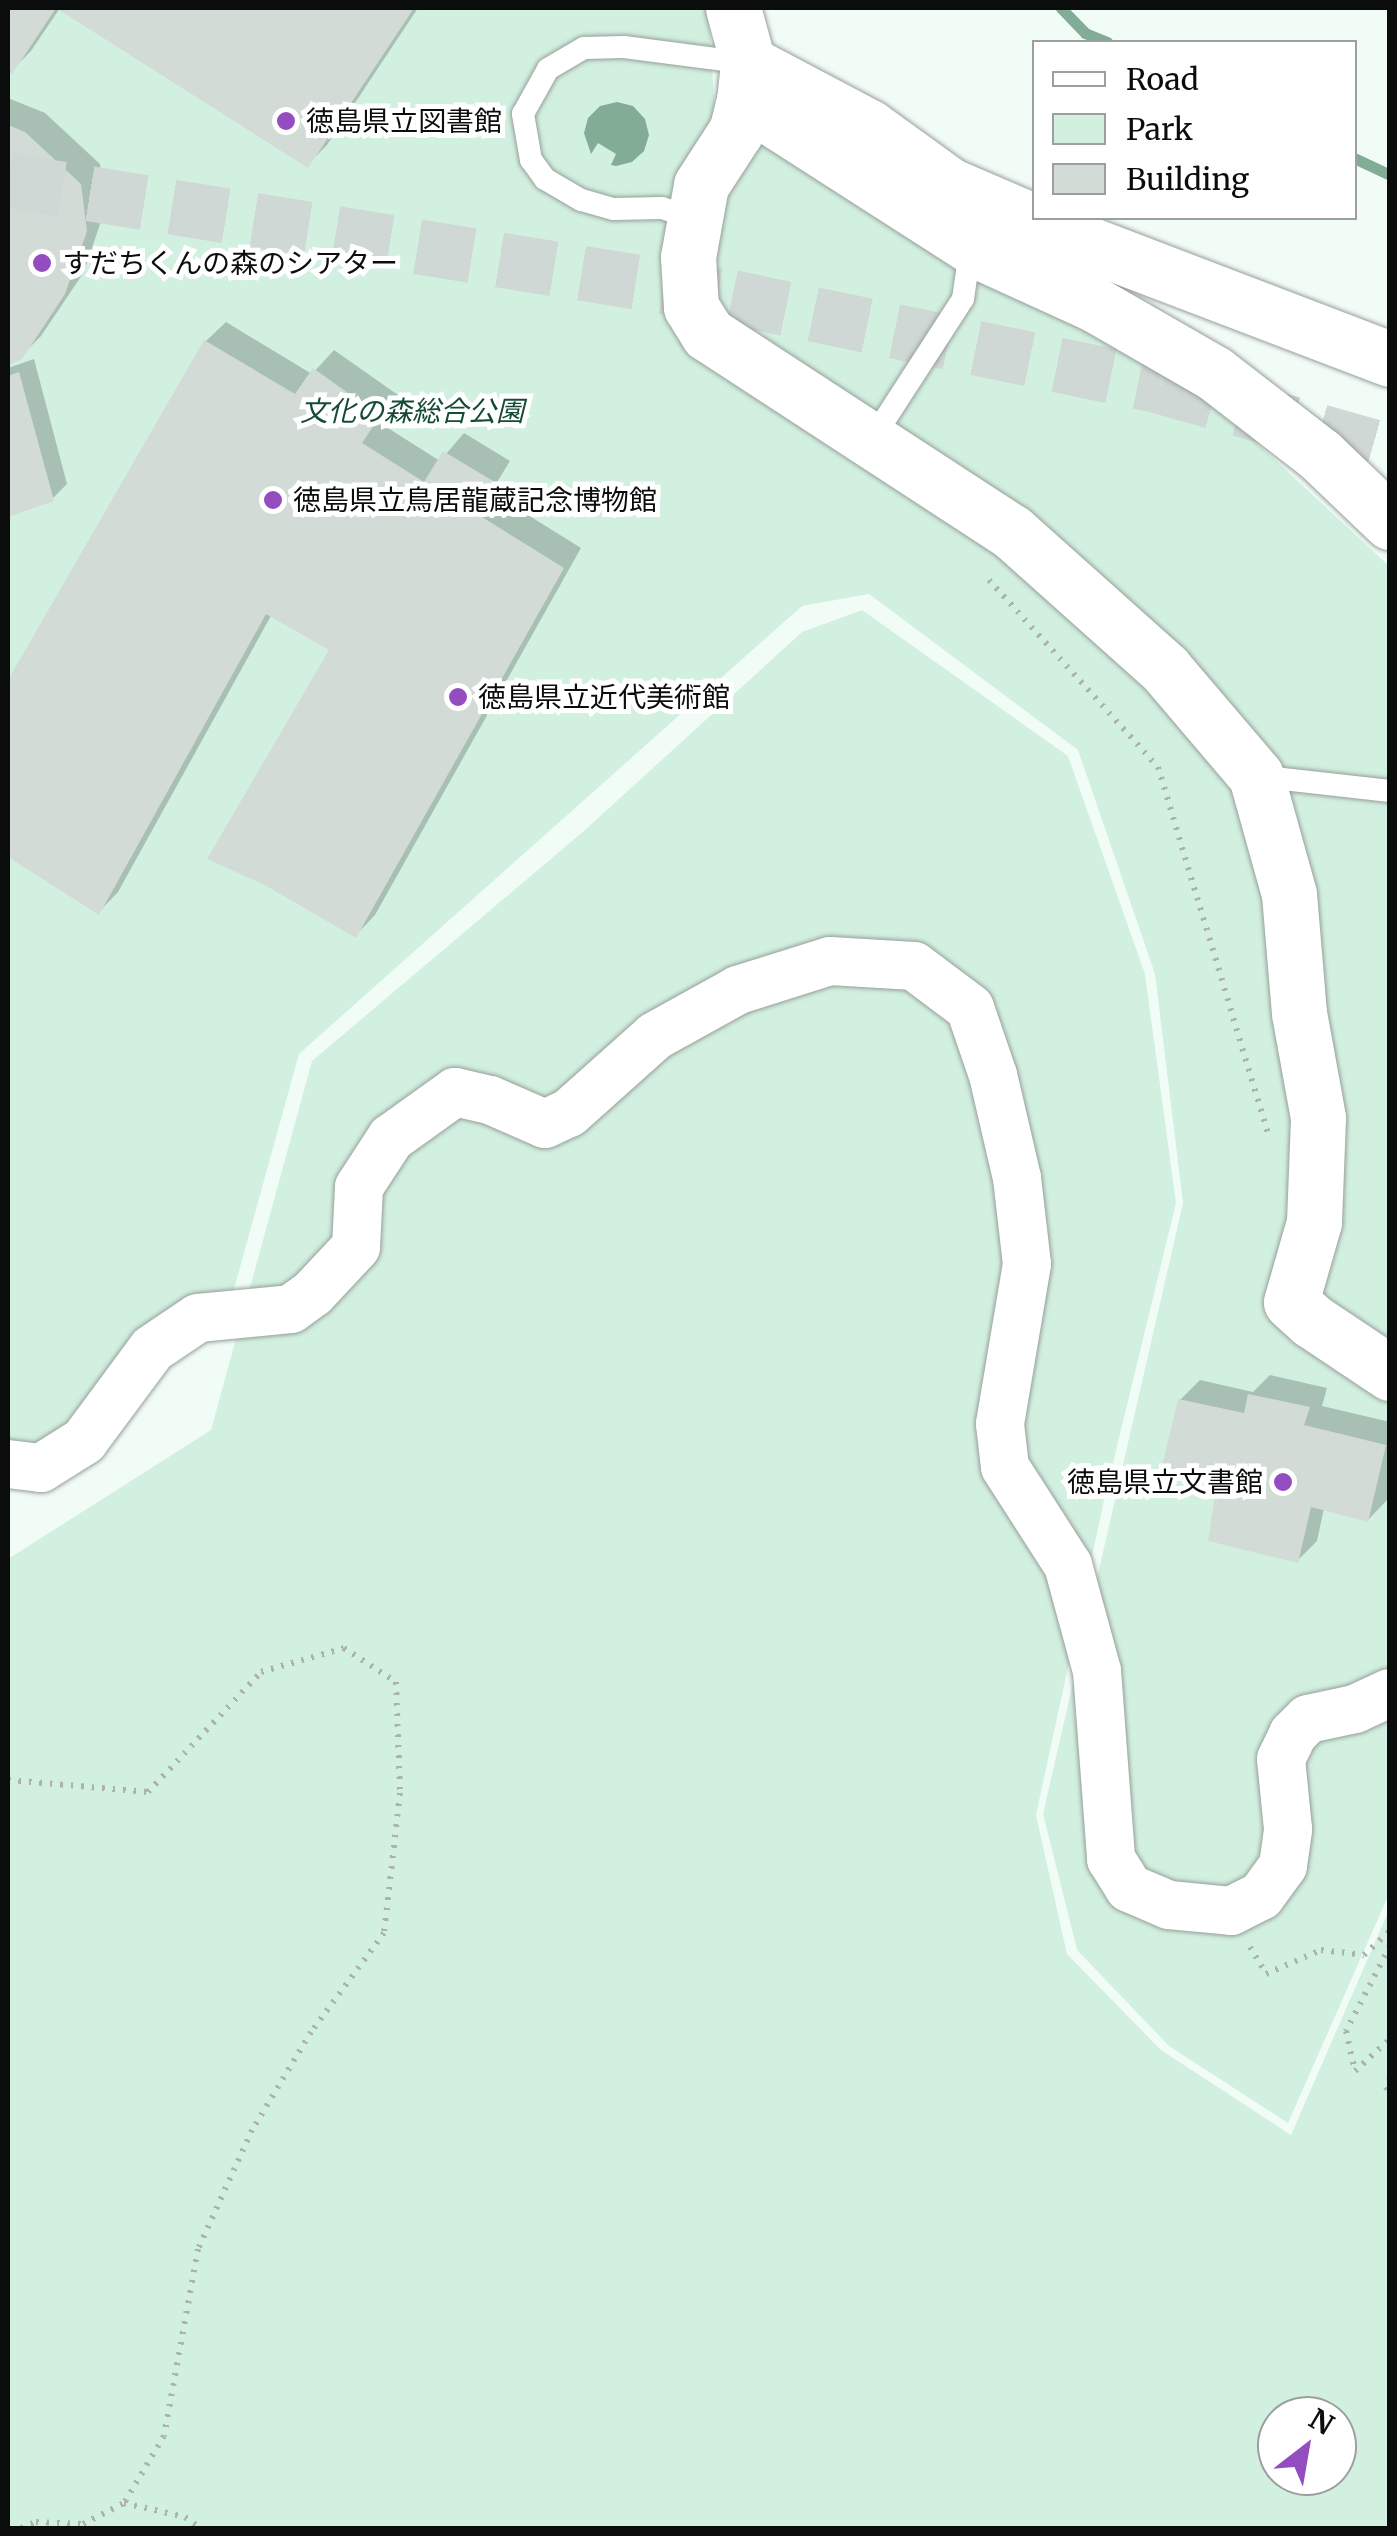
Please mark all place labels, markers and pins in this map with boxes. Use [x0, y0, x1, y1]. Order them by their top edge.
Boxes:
place label: 徳島県立図書館 [306, 104, 502, 138]
marker: 徳島県立図書館 [275, 110, 297, 132]
place label: すだちくんの森のシアター [62, 246, 398, 280]
marker: すだちくんの森のシアター [31, 252, 53, 274]
place label: 徳島県立鳥居龍蔵記念博物館 [293, 483, 657, 517]
marker: 徳島県立鳥居龍蔵記念博物館 [262, 489, 284, 511]
place label: 徳島県立近代美術館 [478, 680, 730, 714]
marker: 徳島県立近代美術館 [447, 686, 469, 708]
place label: 徳島県立文書館 [1067, 1465, 1263, 1499]
marker: 徳島県立文書館 [1272, 1471, 1294, 1493]

